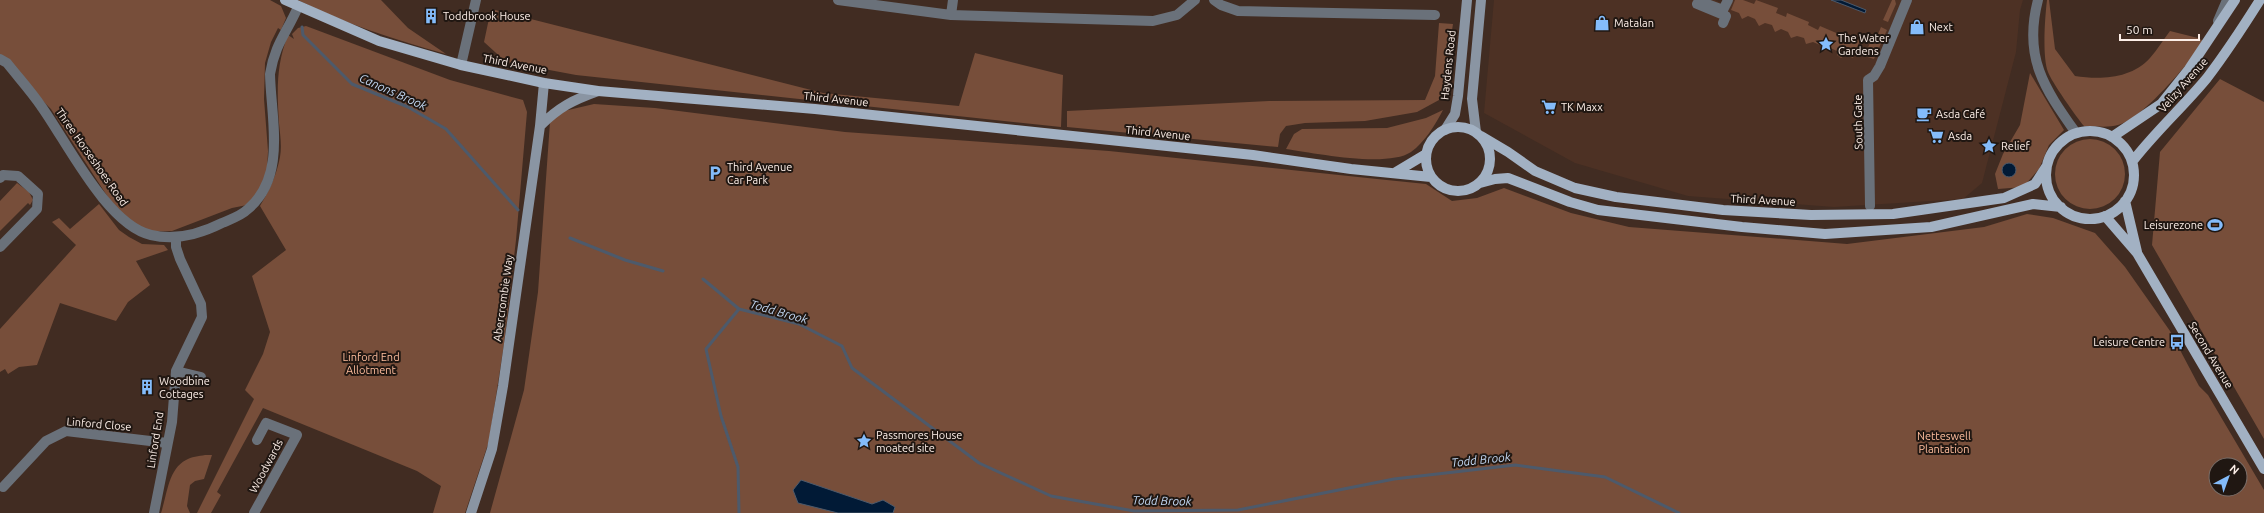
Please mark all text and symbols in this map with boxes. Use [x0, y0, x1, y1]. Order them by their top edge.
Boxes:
building icon: Toddbrook House [422, 7, 440, 25]
place label: Toddbrook House [443, 10, 531, 22]
shop icon: Matalan [1593, 14, 1611, 32]
scale bar [2120, 16, 2199, 42]
place label: Matalan [1614, 17, 1654, 29]
shop icon: Next [1908, 18, 1926, 36]
place label: Next [1929, 21, 1953, 33]
text: 50 m [2126, 23, 2153, 36]
street label: Haydens Road [1438, 30, 1458, 100]
place label: The Water Gardens [1838, 32, 1890, 57]
place icon: The Water Gardens [1817, 35, 1835, 53]
street label: Third Avenue [482, 52, 548, 76]
street label: Velizy Avenue [2156, 55, 2210, 115]
water label: Canons Brook [357, 71, 430, 113]
street label: Third Avenue [803, 90, 869, 108]
street label: South Gate [1852, 94, 1864, 150]
supermarket icon: TK Maxx [1540, 98, 1558, 116]
place label: TK Maxx [1561, 101, 1603, 113]
cafe icon: Asda Café [1915, 105, 1933, 123]
street label: Three Horseshoes Road [54, 106, 130, 208]
place label: Asda Café [1936, 108, 1985, 120]
street label: Third Avenue [1125, 124, 1191, 142]
supermarket icon: Asda [1927, 127, 1945, 145]
place label: Asda [1948, 130, 1972, 142]
place icon: Relief [1980, 137, 1998, 155]
place label: Relief [2001, 140, 2031, 152]
place label: Third Avenue Car Park [727, 161, 792, 186]
parking icon: Third Avenue Car Park [706, 164, 724, 182]
street label: Third Avenue [1730, 192, 1796, 208]
sports icon: Leisurezone [2206, 216, 2224, 234]
place label: Leisurezone [2144, 219, 2203, 231]
street label: Abercrombie Way [491, 253, 515, 342]
water label: Todd Brook [749, 297, 810, 326]
street label: Second Avenue [2186, 319, 2236, 391]
bus stop icon: Leisure Centre [2168, 333, 2186, 351]
place label: Leisure Centre [2093, 336, 2165, 348]
park label: Linford End Allotment [342, 351, 400, 376]
place label: Woodbine Cottages [159, 375, 210, 400]
building icon: Woodbine Cottages [138, 378, 156, 396]
street label: Linford End [145, 411, 165, 469]
street label: Linford Close [66, 415, 132, 433]
place label: Passmores House moated site [876, 429, 962, 454]
park label: Netteswell Plantation [1917, 430, 1971, 455]
place icon: Passmores House moated site [855, 432, 873, 450]
street label: Woodwards [247, 437, 285, 495]
water label: Todd Brook [1451, 450, 1512, 469]
north arrow [2208, 457, 2248, 497]
text: N [2228, 462, 2242, 477]
water label: Todd Brook [1132, 493, 1193, 508]

